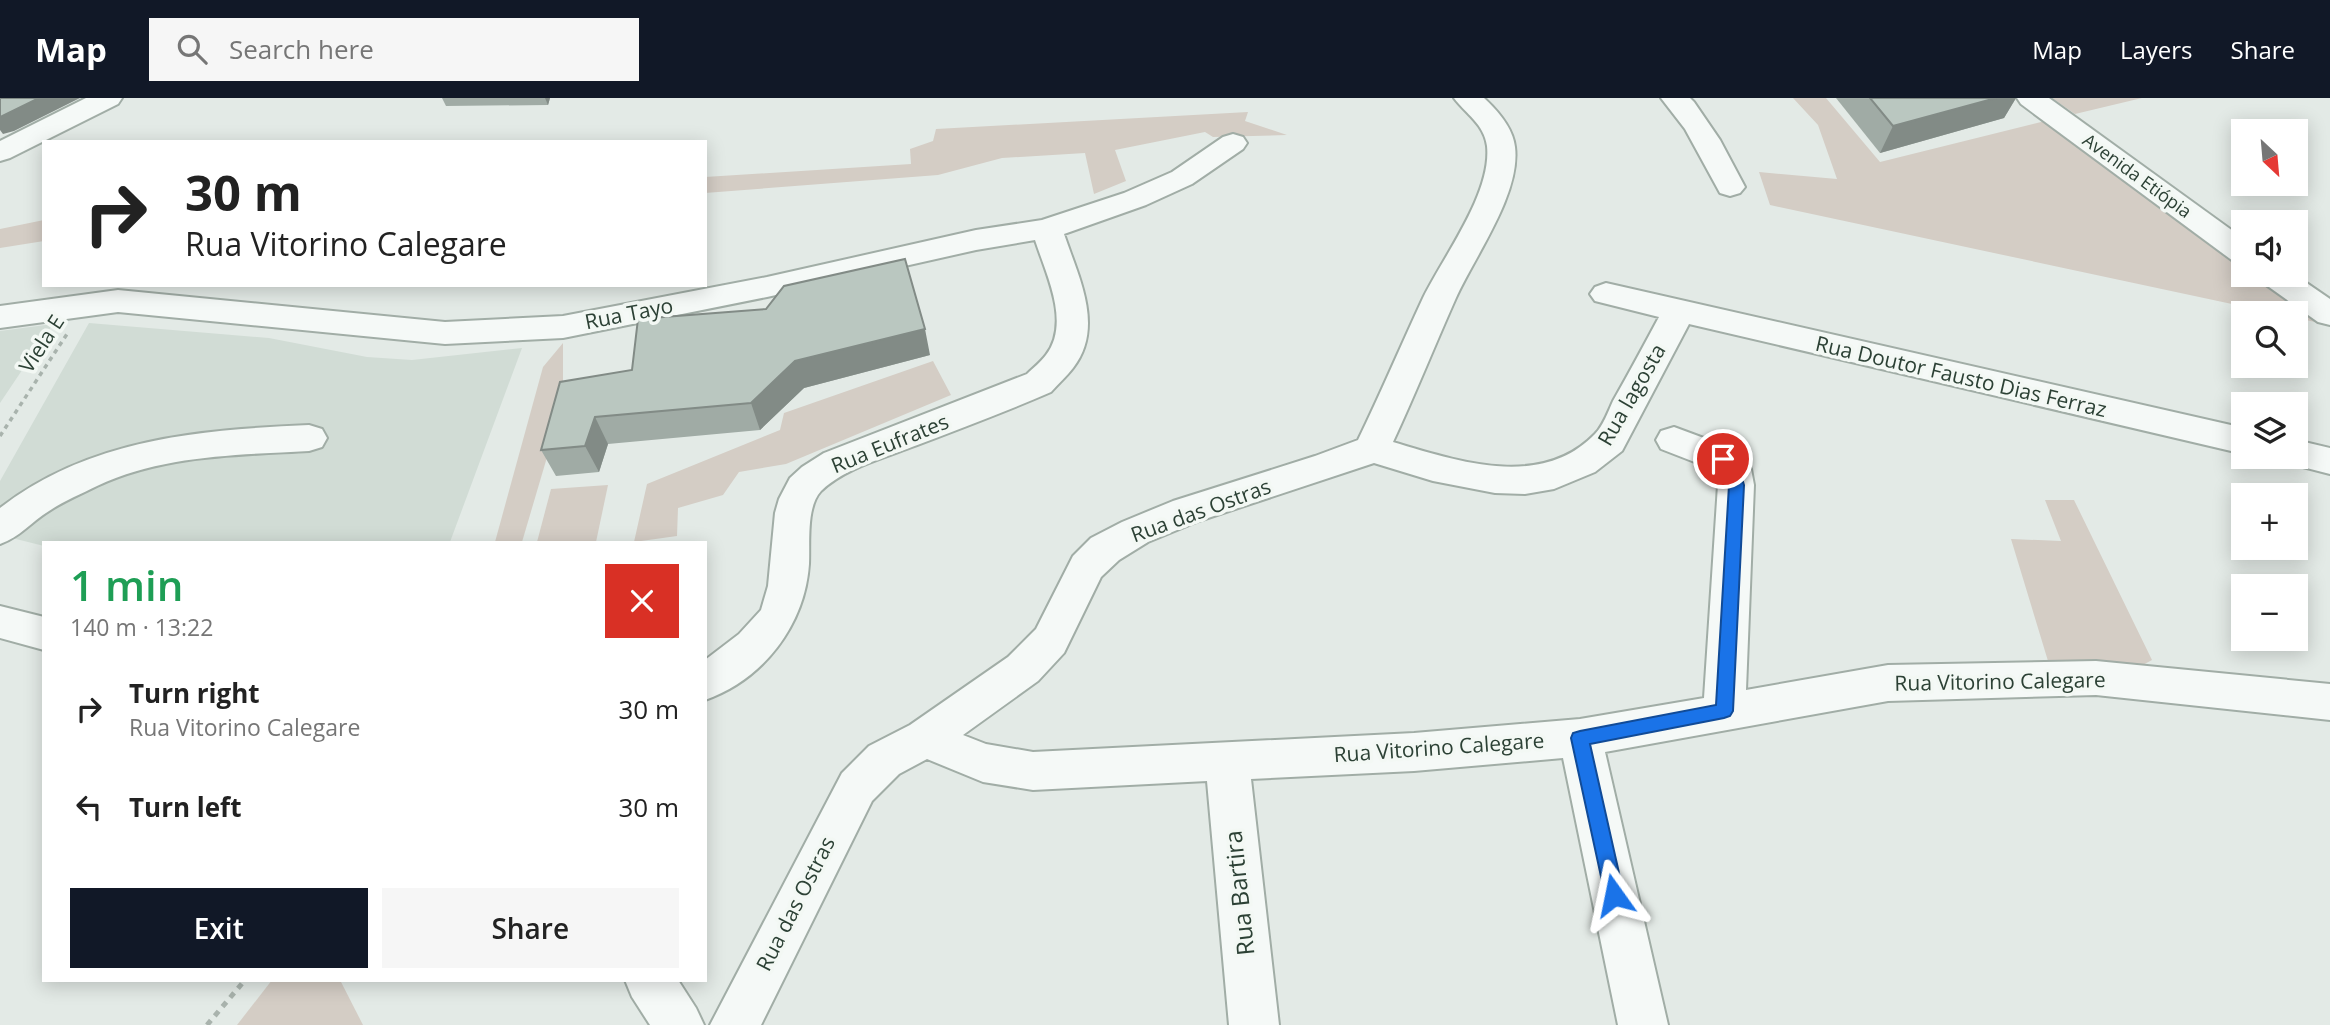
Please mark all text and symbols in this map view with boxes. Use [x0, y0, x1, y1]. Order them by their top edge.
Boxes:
search box [149, 18, 639, 81]
text: Map [35, 27, 107, 72]
icon: search [173, 30, 211, 68]
text: Search here [229, 31, 374, 67]
text: Map [2032, 33, 2082, 66]
text: Layers [2120, 33, 2193, 66]
text: Share [2231, 33, 2295, 66]
north arrow [2231, 119, 2308, 196]
map controls [2231, 119, 2308, 651]
street label: Avenida Etiópia [2078, 128, 2197, 223]
text: 30 m [185, 159, 302, 225]
icon: right [70, 168, 161, 259]
button: sound [2231, 210, 2308, 287]
text: Rua Vitorino Calegare [185, 222, 507, 265]
street label: Rua Tayo [582, 291, 675, 335]
button: search [2231, 301, 2308, 378]
street label: Viela E [12, 309, 70, 378]
street label: Rua Doutor Fausto Dias Ferraz [1813, 329, 2110, 423]
street label: Rua lagosta [1591, 339, 1672, 450]
button: layers [2231, 392, 2308, 469]
street label: Rua Eufrates [827, 407, 952, 479]
pin [1693, 429, 1753, 489]
icon: arrive [1704, 440, 1742, 478]
street label: Rua das Ostras [1127, 472, 1275, 548]
button: + [2231, 483, 2308, 560]
text: 1 min [70, 556, 183, 613]
button: close [605, 564, 679, 638]
button: − [2231, 574, 2308, 651]
text: 140 m · 13:22 [70, 611, 213, 643]
street label: Rua Vitorino Calegare [1894, 665, 2106, 697]
text: Turn right [129, 675, 260, 711]
icon: right [70, 690, 108, 728]
text: 30 m [618, 691, 679, 727]
text: Rua Vitorino Calegare [129, 711, 360, 743]
street label: Rua Vitorino Calegare [1333, 726, 1545, 768]
icon: left [70, 788, 108, 826]
text: Turn left [129, 789, 241, 825]
text: 30 m [618, 789, 679, 825]
street label: Rua Bartira [1216, 829, 1261, 957]
street label: Rua das Ostras [749, 832, 841, 975]
position arrow [1577, 858, 1651, 932]
button: Exit [70, 888, 368, 968]
button: Share [382, 888, 679, 968]

